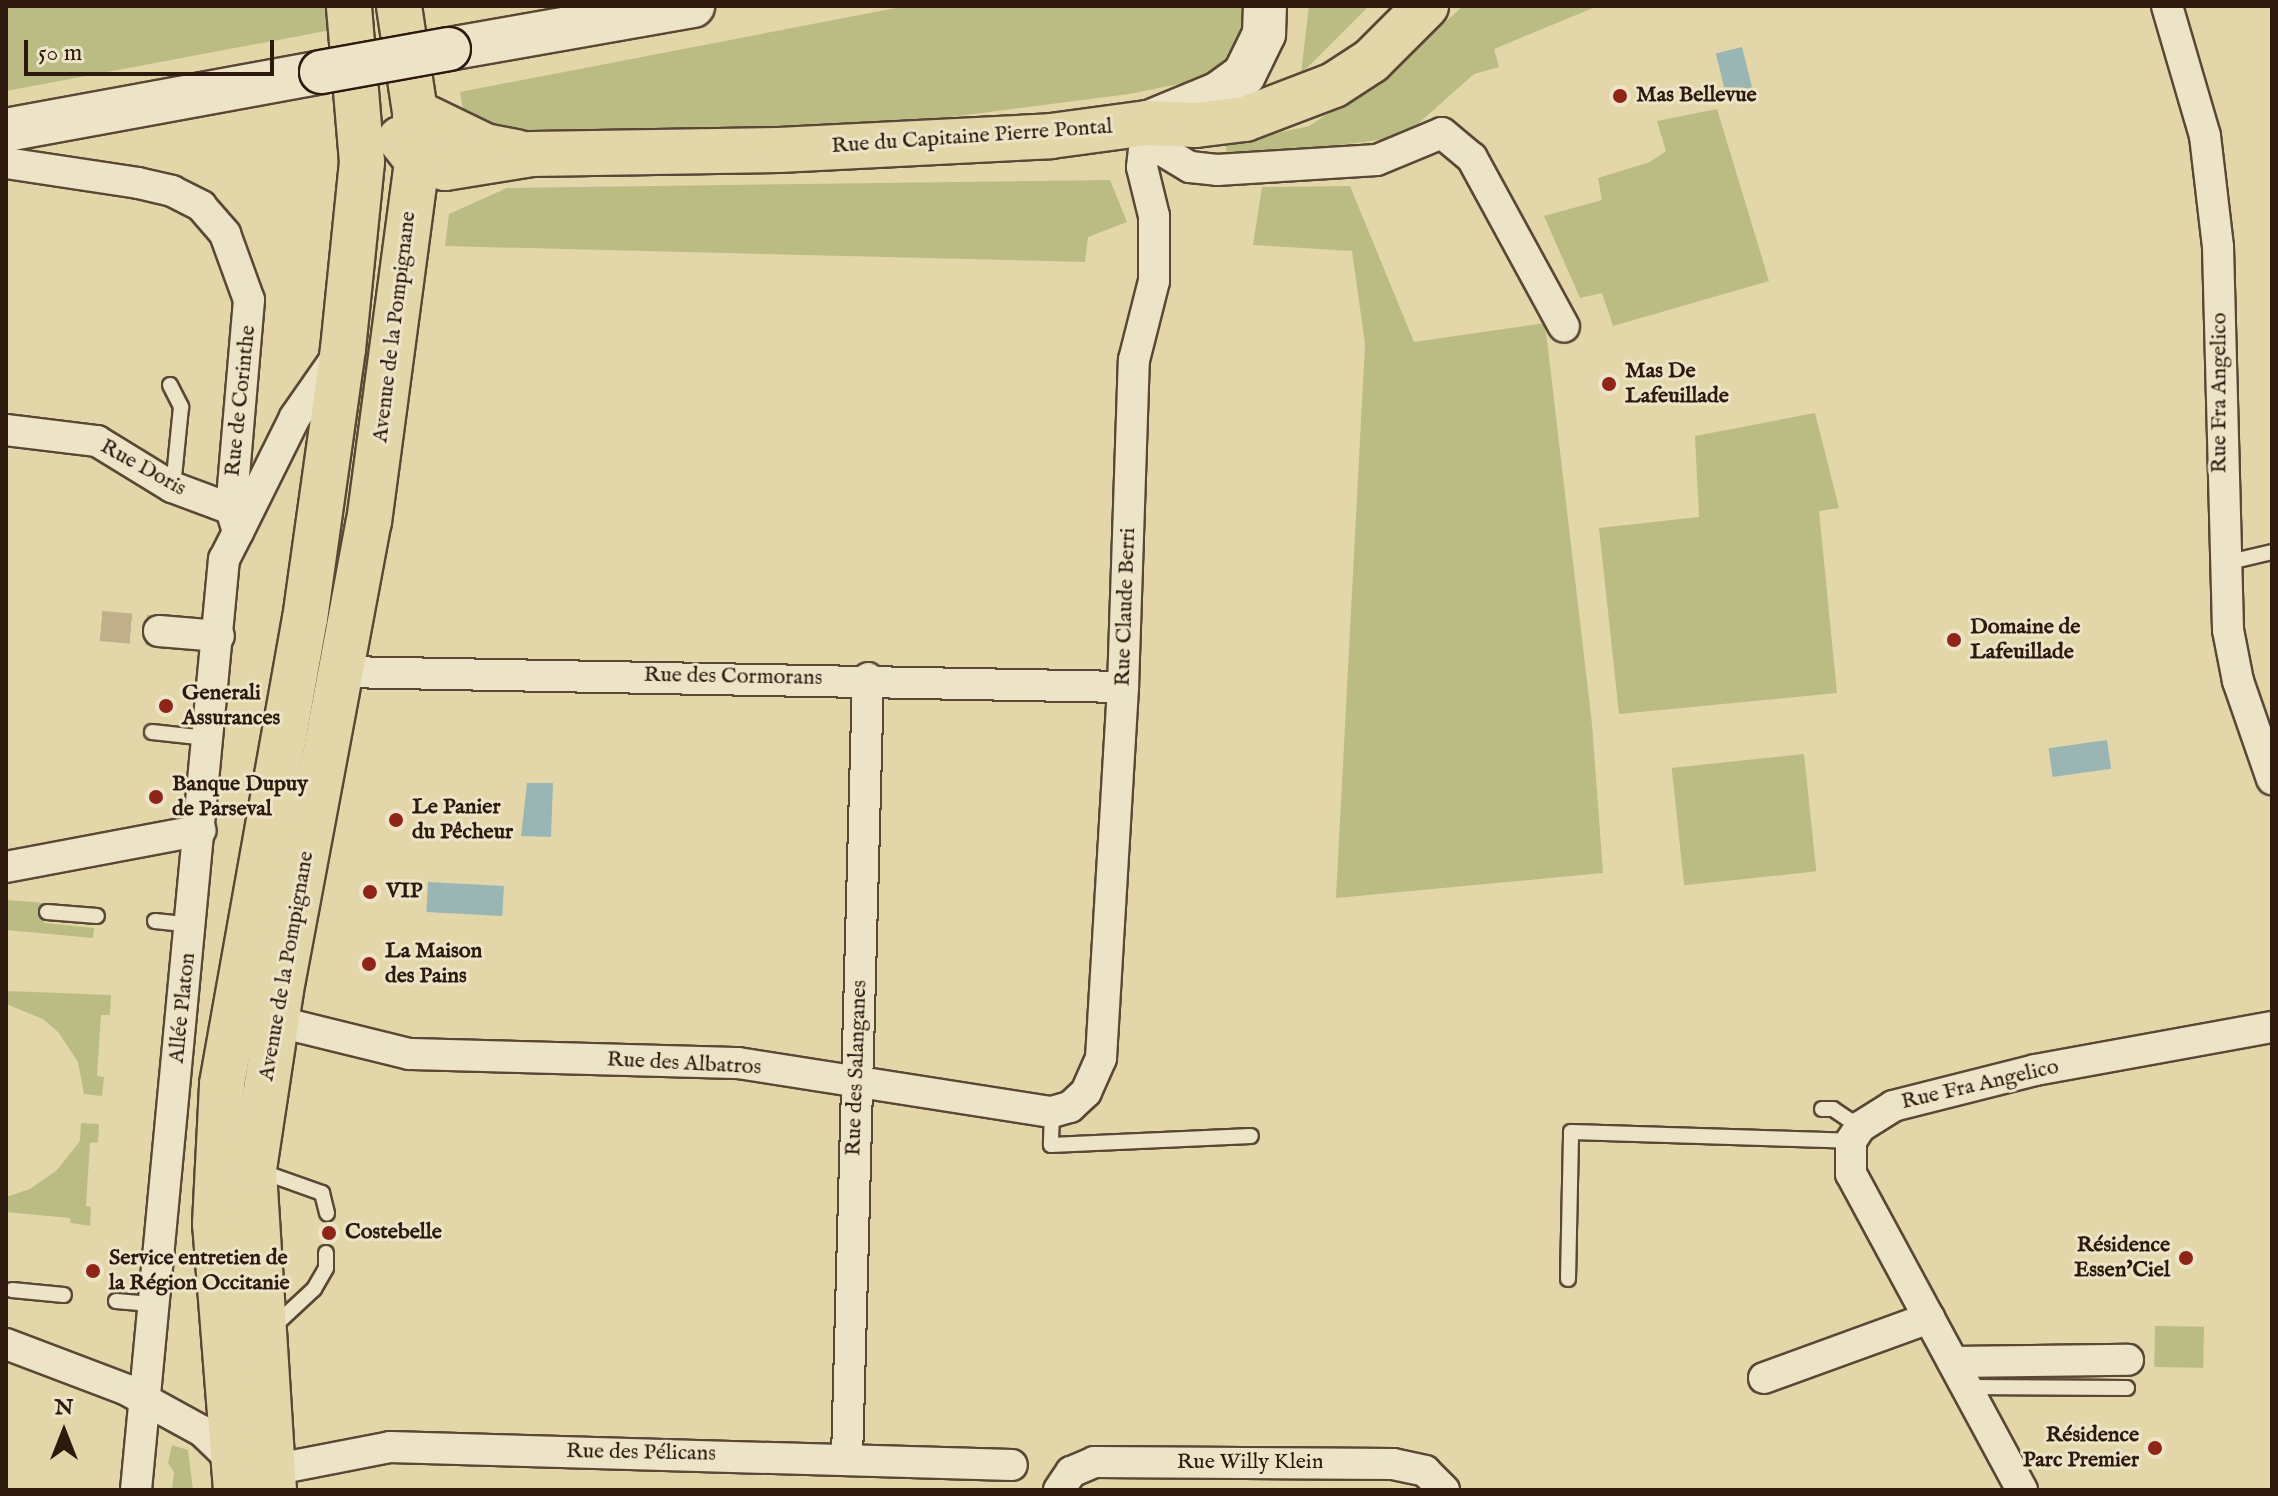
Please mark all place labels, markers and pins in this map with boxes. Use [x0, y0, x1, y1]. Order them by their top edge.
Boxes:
place label: Mas Bellevue [1636, 83, 1757, 109]
marker: Mas Bellevue [1611, 87, 1629, 105]
place label: Mas De Lafeuillade [1625, 358, 1729, 410]
marker: Mas De Lafeuillade [1600, 375, 1618, 393]
place label: Domaine de Lafeuillade [1970, 614, 2080, 666]
marker: Domaine de Lafeuillade [1945, 631, 1963, 649]
place label: Generali Assurances [182, 680, 280, 732]
marker: Generali Assurances [157, 697, 175, 715]
place label: Banque Dupuy de Parseval [172, 771, 308, 822]
marker: Banque Dupuy de Parseval [147, 788, 165, 806]
place label: Le Panier du Pêcheur [412, 794, 513, 846]
marker: Le Panier du Pêcheur [387, 811, 405, 829]
place label: VIP [386, 879, 423, 905]
marker: VIP [361, 883, 379, 901]
place label: La Maison des Pains [385, 938, 482, 990]
marker: La Maison des Pains [360, 955, 378, 973]
place label: Costebelle [345, 1220, 442, 1246]
marker: Costebelle [320, 1224, 338, 1242]
place label: Résidence Essen'Ciel [2074, 1232, 2170, 1284]
place label: Service entretien de la Région Occitanie [109, 1245, 290, 1296]
marker: Résidence Essen'Ciel [2177, 1249, 2195, 1267]
marker: Service entretien de la Région Occitanie [84, 1262, 102, 1280]
place label: Résidence Parc Premier [2023, 1422, 2139, 1474]
marker: Résidence Parc Premier [2146, 1439, 2164, 1457]

